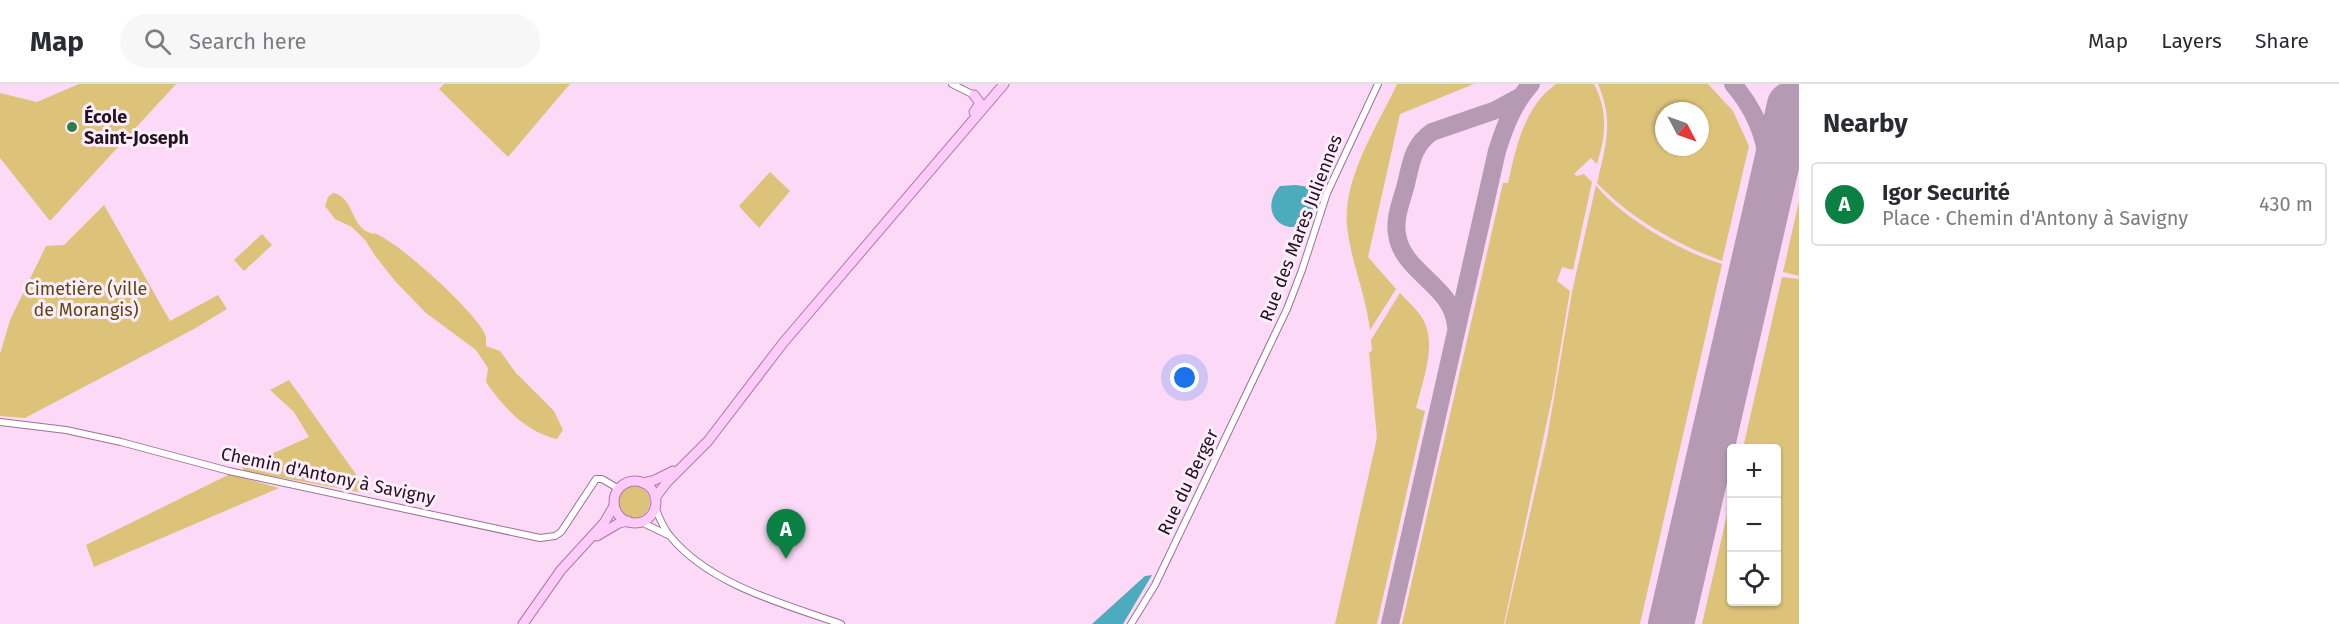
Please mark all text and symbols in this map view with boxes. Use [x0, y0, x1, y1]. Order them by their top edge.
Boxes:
search box [120, 14, 540, 68]
text: Map [30, 25, 84, 58]
icon: search [141, 25, 174, 58]
text: Search here [189, 28, 307, 55]
text: Map [2088, 28, 2128, 54]
text: Layers [2161, 28, 2222, 54]
text: Share [2255, 28, 2309, 54]
north arrow [1655, 102, 1709, 156]
place label: École Saint-Joseph [84, 105, 189, 149]
text: Nearby [1823, 108, 1908, 139]
marker: École Saint-Joseph [65, 120, 79, 134]
street label: Rue des Mares Juliennes [1255, 131, 1347, 325]
text: Igor Securité [1882, 179, 2010, 206]
text: A [1839, 192, 1850, 216]
text: 430 m [2259, 192, 2313, 216]
text: Place · Chemin d'Antony à Savigny [1882, 206, 2188, 230]
park label: Cimetière (ville de Morangis) [25, 278, 147, 321]
your location [1170, 363, 1199, 392]
street label: Rue du Berger [1153, 425, 1223, 539]
street label: Chemin d'Antony à Savigny [219, 443, 437, 509]
map controls [1727, 444, 1781, 606]
button: + [1727, 444, 1781, 498]
button: − [1727, 498, 1781, 552]
pin: A [766, 510, 806, 559]
button: locate [1727, 552, 1781, 606]

